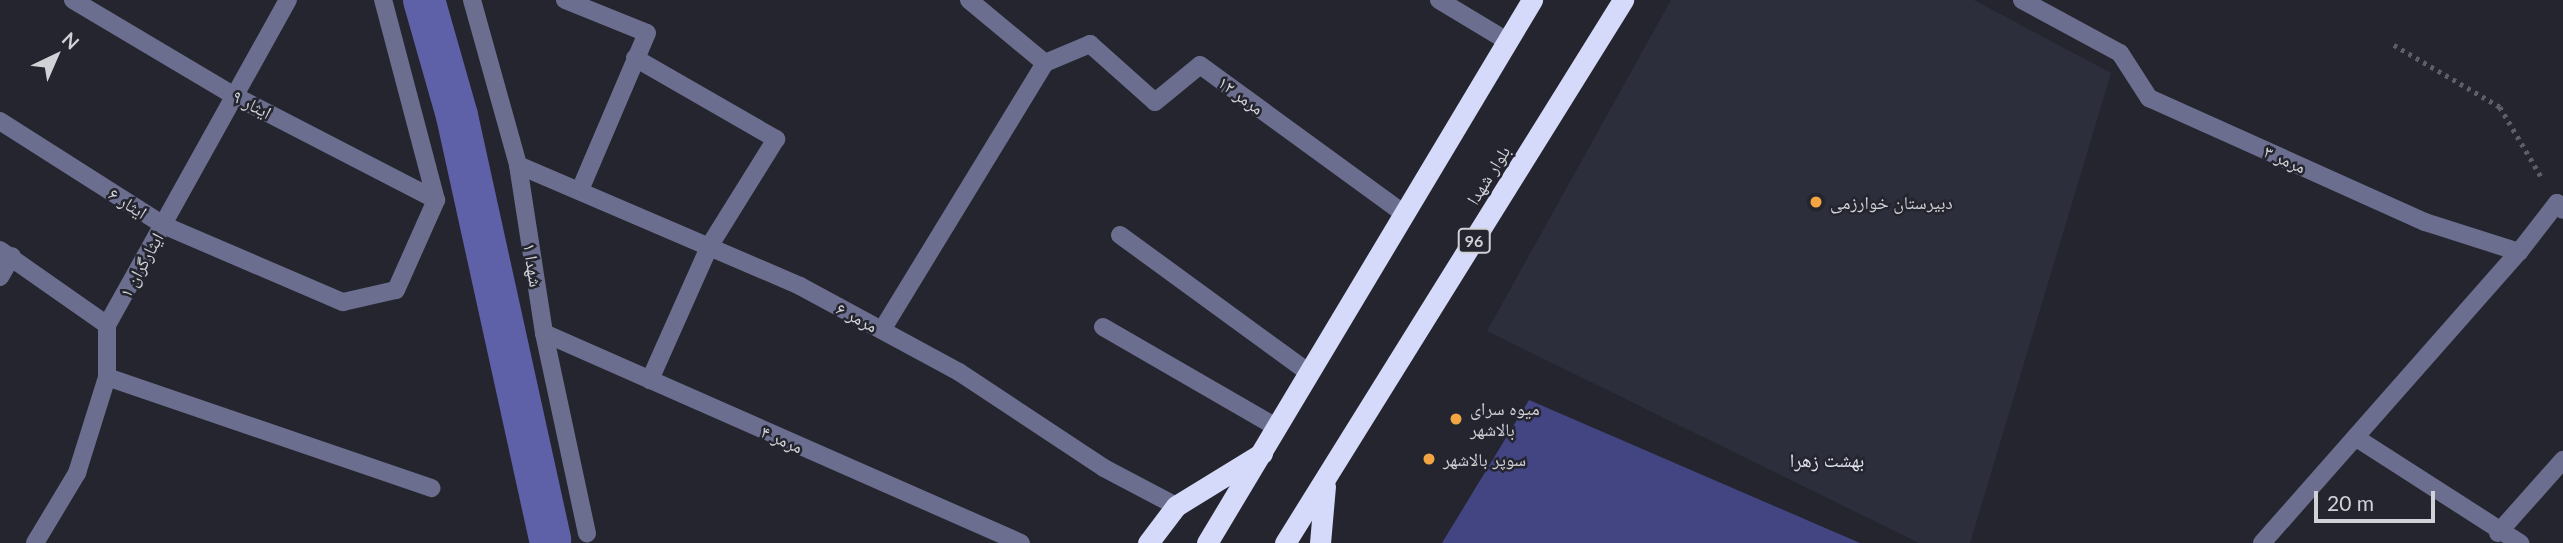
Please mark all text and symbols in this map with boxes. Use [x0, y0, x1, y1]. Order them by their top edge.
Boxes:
north arrow [21, 21, 91, 91]
text: N [58, 27, 84, 54]
street label: مرمر ۱۲ [1214, 71, 1268, 119]
street label: ایثار ۹ [229, 85, 275, 123]
street label: مرمر ۳ [2261, 140, 2309, 178]
street label: بلوار شهدا [1462, 142, 1514, 208]
street label: ایثار ۶ [105, 183, 151, 223]
place label: دبیرستان خوارزمی [1830, 191, 1953, 213]
marker: دبیرستان خوارزمی [1808, 194, 1824, 210]
street label: ایثارگران ۱ [114, 229, 168, 301]
road number: 96 [1456, 229, 1492, 254]
street label: شهدا ۱ [519, 241, 547, 289]
street label: مرمر ۶ [833, 297, 881, 337]
place label: میوه سرای بالاشهر [1470, 398, 1540, 440]
marker: میوه سرای بالاشهر [1448, 411, 1464, 427]
street label: مرمر ۴ [758, 420, 806, 458]
place label: سوپر بالاشهر [1443, 448, 1526, 470]
district label: بهشت زهرا [1790, 449, 1864, 471]
marker: سوپر بالاشهر [1421, 451, 1437, 467]
scale bar [2318, 476, 2439, 520]
text: 20 m [2327, 490, 2374, 515]

